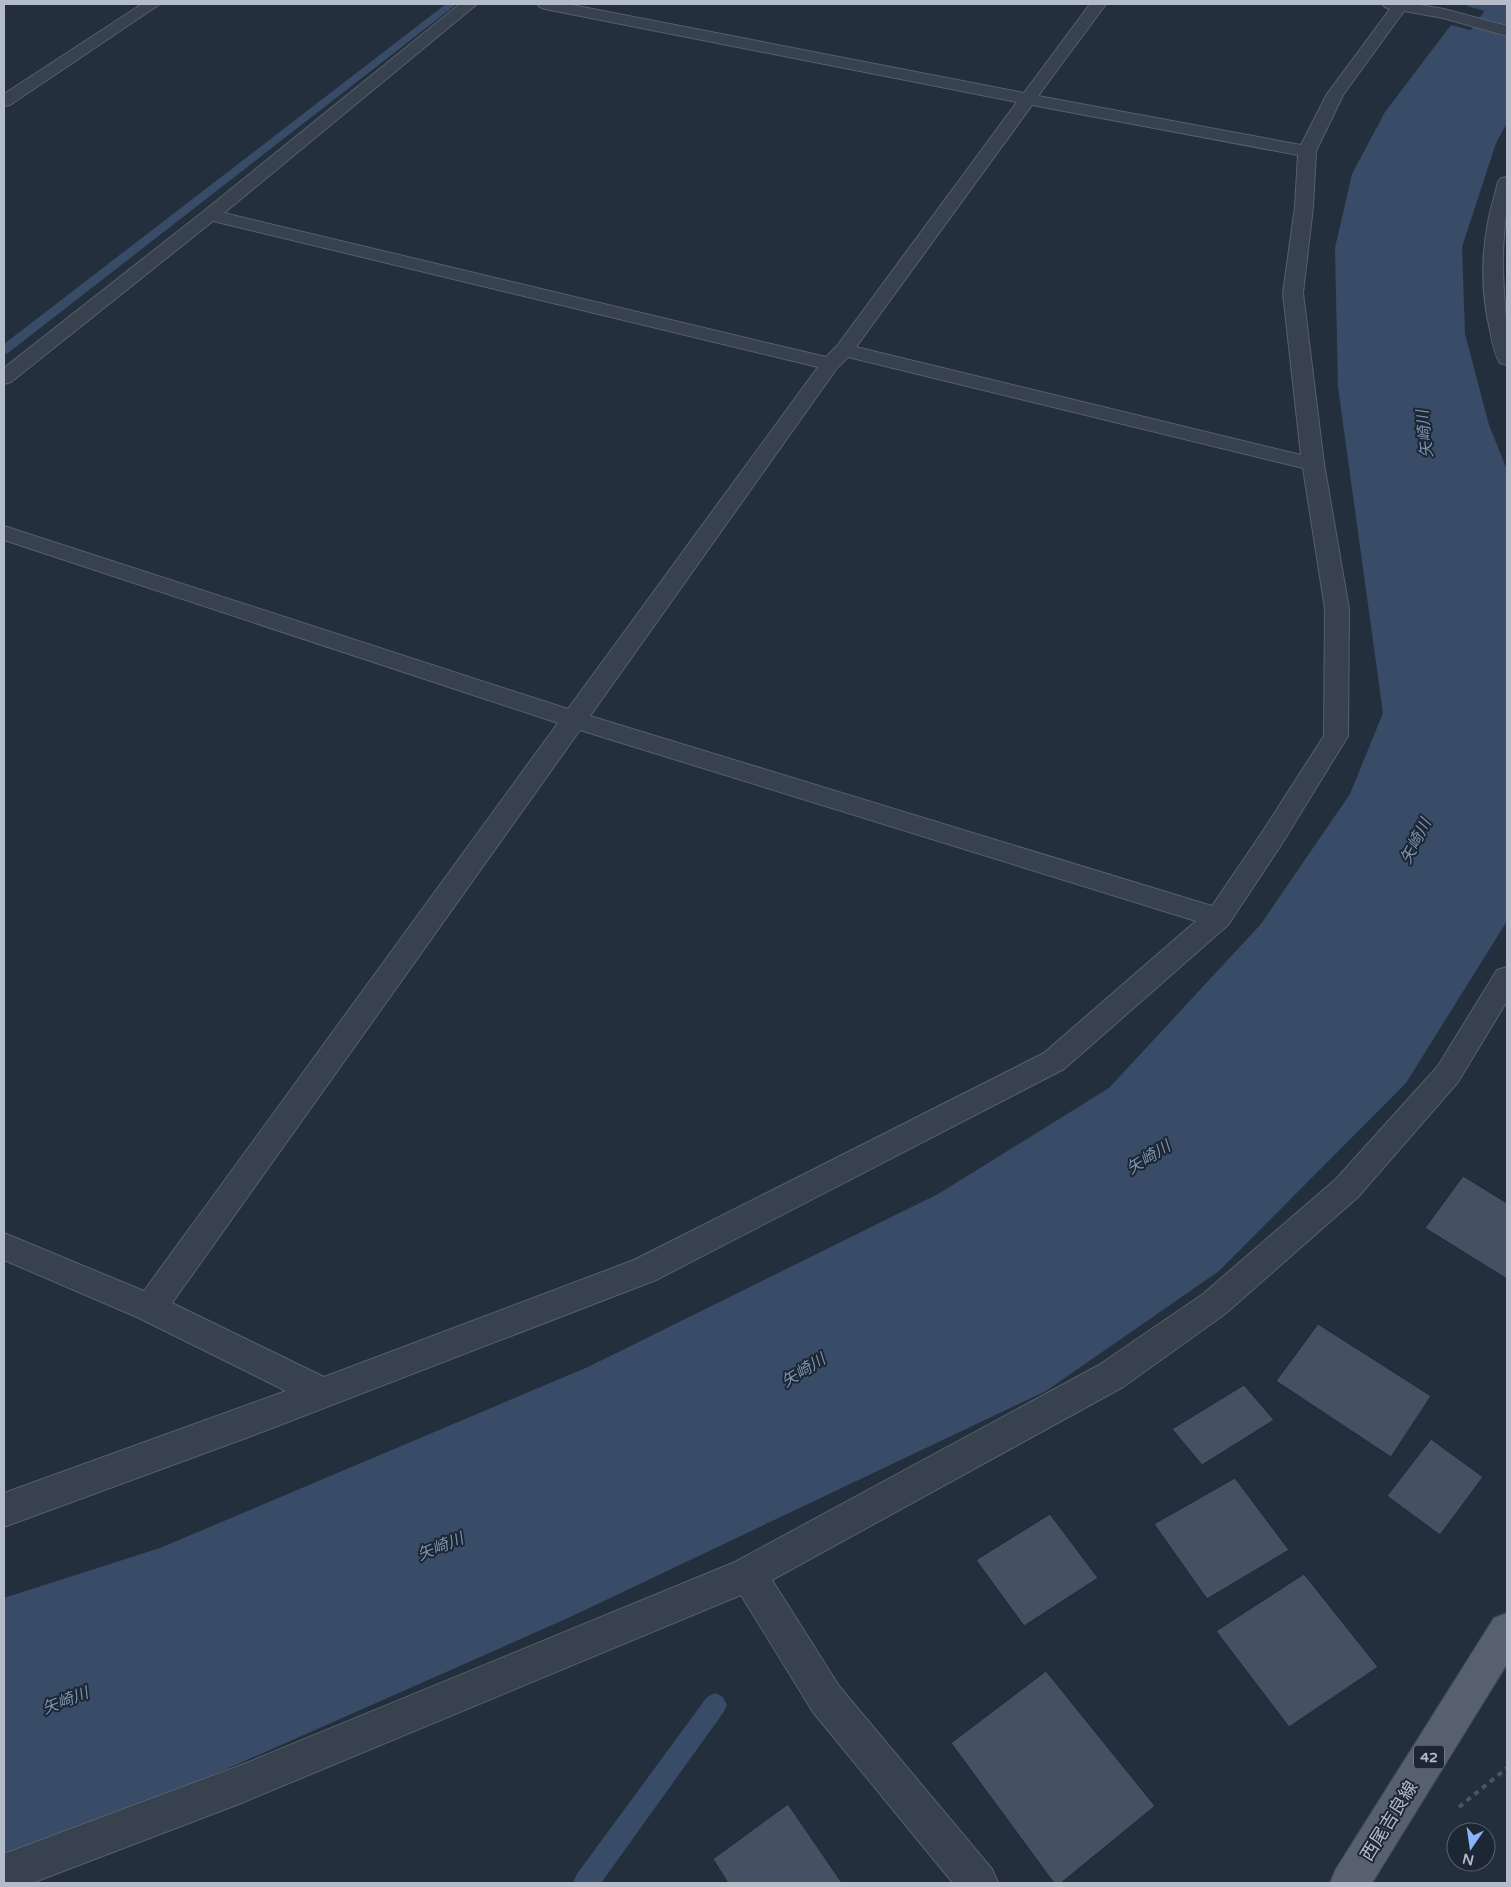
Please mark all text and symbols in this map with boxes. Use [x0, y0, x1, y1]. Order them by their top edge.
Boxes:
water label: 矢崎川 [1412, 407, 1437, 459]
water label: 矢崎川 [1396, 814, 1437, 867]
water label: 矢崎川 [1123, 1136, 1176, 1179]
water label: 矢崎川 [778, 1349, 831, 1392]
water label: 矢崎川 [414, 1528, 468, 1565]
water label: 矢崎川 [39, 1682, 93, 1719]
road number: 42 [1414, 1745, 1444, 1768]
street label: 西尾吉良線 [1356, 1777, 1422, 1865]
north arrow [1446, 1822, 1496, 1872]
text: N [1461, 1850, 1476, 1869]

